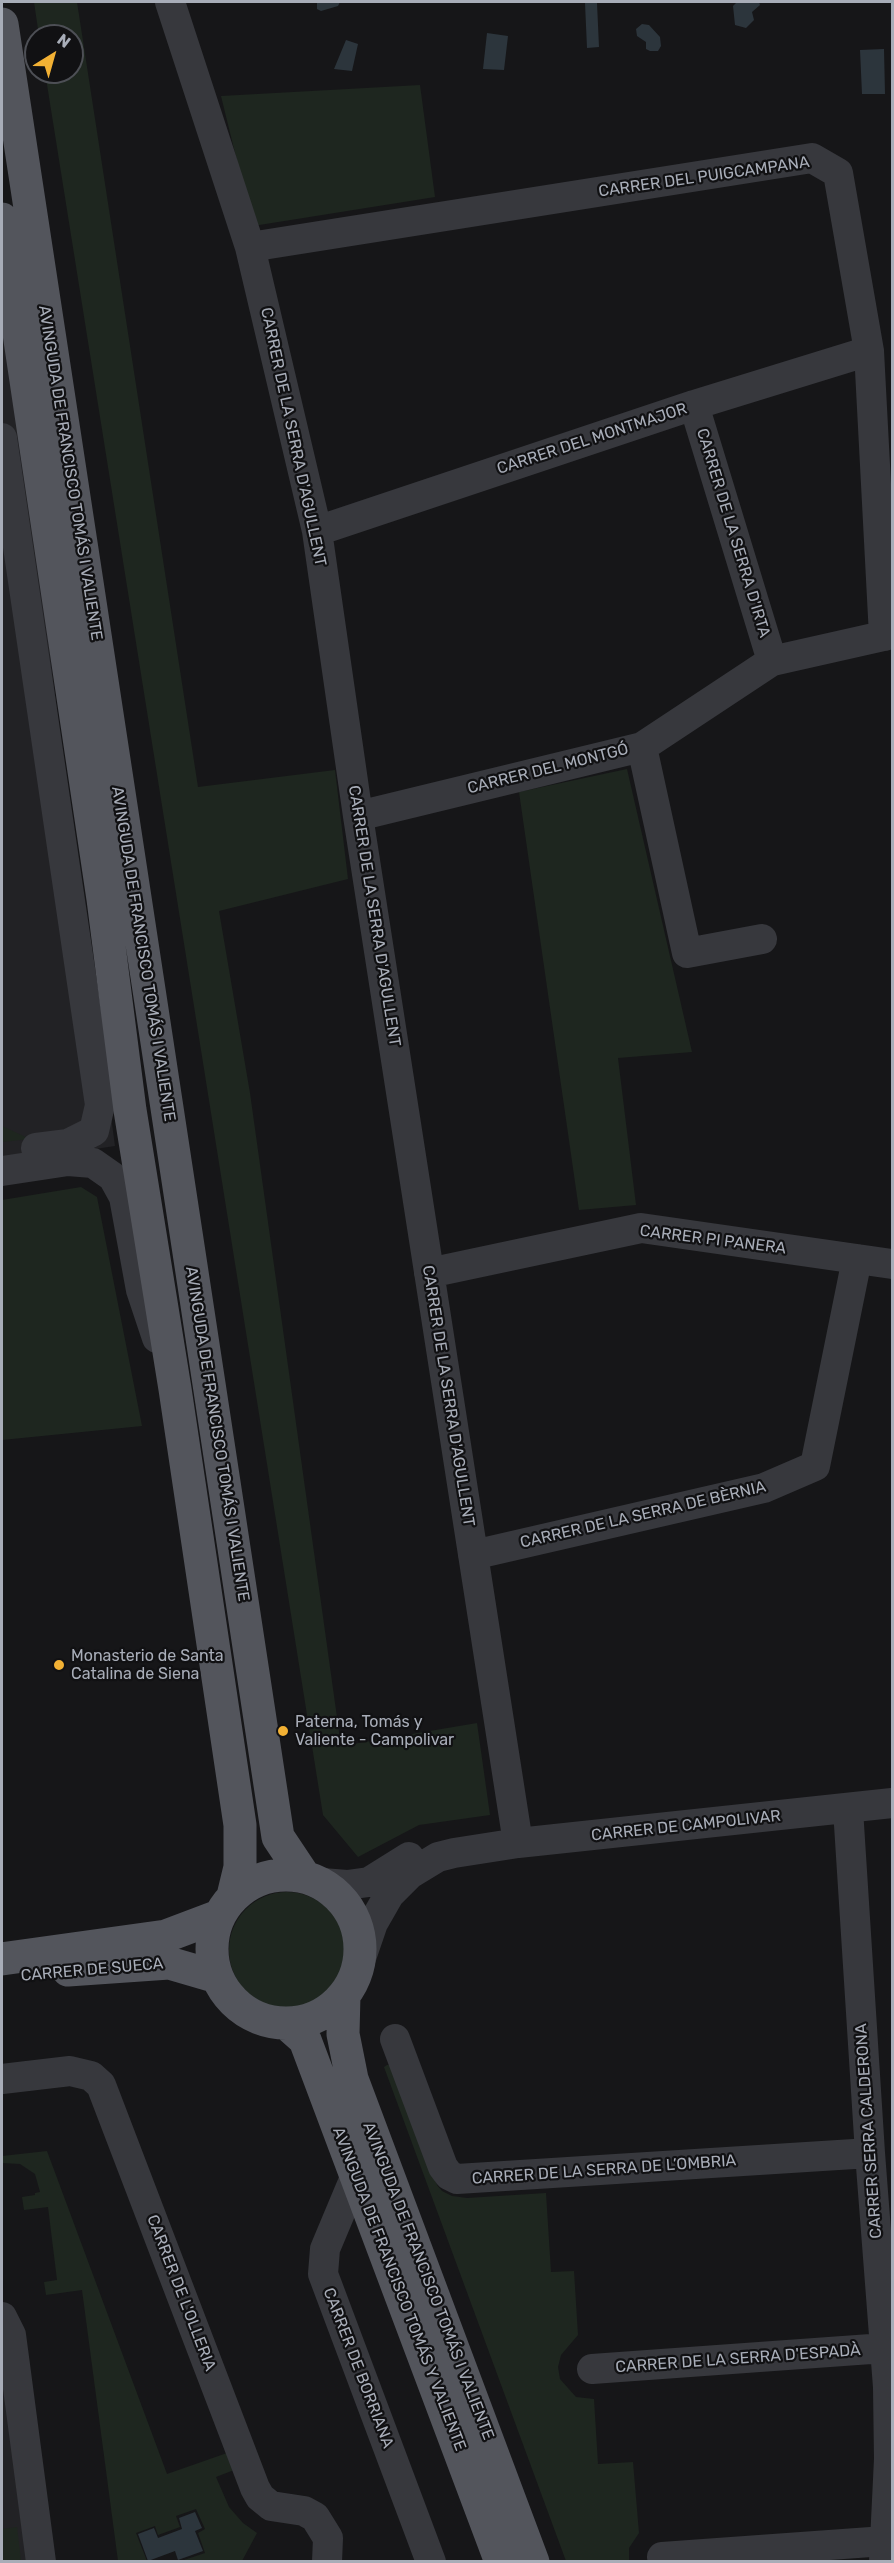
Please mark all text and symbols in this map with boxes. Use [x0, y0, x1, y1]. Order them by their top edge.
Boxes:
north arrow [24, 24, 84, 84]
text: N [54, 30, 74, 52]
street label: CARRER DEL PUIGCAMPANA [597, 153, 811, 201]
street label: AVINGUDA DE FRANCISCO TOMÁS I VALIENTE [34, 304, 106, 642]
street label: CARRER DE LA SERRA D'AGULLENT [256, 306, 330, 568]
street label: CARRER DEL MONTMAJOR [495, 399, 689, 479]
street label: CARRER DE LA SERRA D'IRTA [692, 426, 774, 640]
street label: CARRER DEL MONTGÓ [465, 740, 631, 798]
street label: CARRER DE LA SERRA D'AGULLENT [344, 784, 404, 1048]
street label: AVINGUDA DE FRANCISCO TOMÁS I VALIENTE [107, 785, 179, 1123]
street label: CARRER PI PANERA [639, 1221, 787, 1259]
street label: CARRER DE LA SERRA D'AGULLENT [418, 1264, 478, 1528]
street label: AVINGUDA DE FRANCISCO TOMÁS I VALIENTE [181, 1265, 253, 1603]
street label: CARRER DE LA SERRA DE BÈRNIA [518, 1477, 768, 1553]
place label: Monasterio de Santa Catalina de Siena [71, 1646, 224, 1684]
marker: Monasterio de Santa Catalina de Siena [52, 1658, 66, 1672]
place label: Paterna, Tomás y Valiente - Campolivar [295, 1712, 454, 1750]
marker: Paterna, Tomás y Valiente - Campolivar [276, 1724, 290, 1738]
street label: CARRER DE CAMPOLIVAR [590, 1807, 782, 1845]
street label: CARRER DE SUECA [20, 1954, 164, 1986]
street label: CARRER SERRA CALDERONA [852, 2023, 886, 2239]
street label: AVINGUDA DE FRANCISCO TOMÁS I VALIENTE [358, 2119, 498, 2443]
street label: AVINGUDA DE FRANCISCO TOMÁS Y VALIENTE [328, 2125, 470, 2453]
street label: CARRER DE LA SERRA DE L’OMBRIA [471, 2151, 737, 2189]
street label: CARRER DE L'OLLERIA [142, 2212, 220, 2374]
street label: CARRER DE BORRIANA [319, 2285, 397, 2451]
street label: CARRER DE LA SERRA D'ESPADÀ [615, 2341, 861, 2377]

